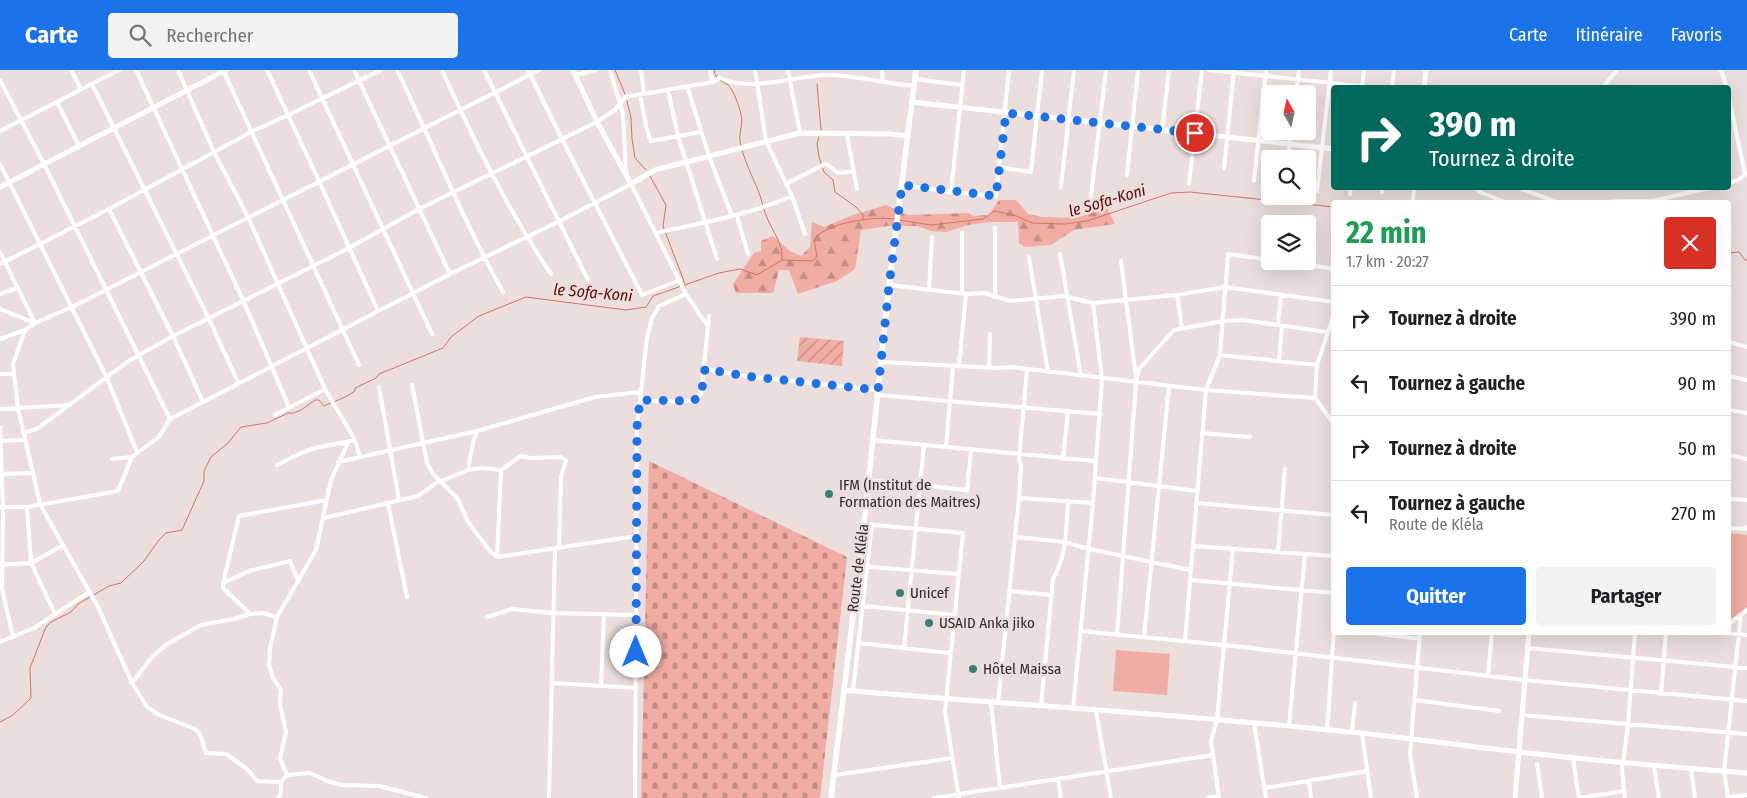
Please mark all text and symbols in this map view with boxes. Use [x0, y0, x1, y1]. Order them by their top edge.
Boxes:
search box [108, 13, 458, 58]
text: Carte [25, 21, 78, 49]
icon: search [126, 21, 154, 49]
text: Rechercher [166, 24, 253, 47]
text: Carte [1509, 24, 1547, 46]
text: Itinéraire [1575, 24, 1643, 46]
text: Favoris [1671, 24, 1722, 46]
north arrow [1261, 85, 1316, 140]
map controls [1261, 85, 1316, 270]
text: 390 m [1429, 103, 1516, 145]
icon: right [1346, 105, 1411, 170]
pin [1174, 112, 1216, 154]
icon: arrive [1181, 119, 1209, 147]
text: Tournez à droite [1429, 145, 1575, 172]
button: search [1261, 150, 1316, 205]
water label: le Sofa-Koni [1066, 180, 1148, 221]
button: layers [1261, 215, 1316, 270]
text: 22 min [1346, 215, 1426, 251]
button: close [1664, 217, 1716, 269]
text: 1.7 km · 20:27 [1346, 252, 1429, 271]
water label: le Sofa-Koni [553, 280, 633, 305]
icon: right [1346, 304, 1374, 332]
text: Tournez à droite [1389, 307, 1517, 330]
text: 390 m [1669, 307, 1716, 330]
icon: left [1346, 369, 1374, 397]
text: Tournez à gauche [1389, 372, 1525, 395]
text: 90 m [1678, 372, 1716, 395]
icon: right [1346, 434, 1374, 462]
text: Tournez à droite [1389, 437, 1517, 460]
text: 50 m [1678, 437, 1716, 460]
place label: IFM (Institut de Formation des Maitres) [839, 476, 980, 511]
marker: IFM (Institut de Formation des Maitres) [823, 488, 835, 500]
text: Tournez à gauche [1389, 492, 1525, 515]
icon: left [1346, 499, 1374, 527]
text: 270 m [1671, 502, 1716, 525]
text: Route de Kléla [1389, 515, 1484, 534]
street label: Route de Kléla [844, 523, 872, 613]
button: Quitter [1346, 567, 1526, 625]
button: Partager [1536, 567, 1716, 625]
place label: Unicef [910, 584, 950, 602]
marker: Unicef [894, 587, 906, 599]
place label: USAID Anka jiko [939, 614, 1035, 632]
marker: USAID Anka jiko [923, 617, 935, 629]
position arrow [609, 625, 661, 677]
place label: Hôtel Maissa [983, 660, 1061, 678]
marker: Hôtel Maissa [967, 663, 979, 675]

